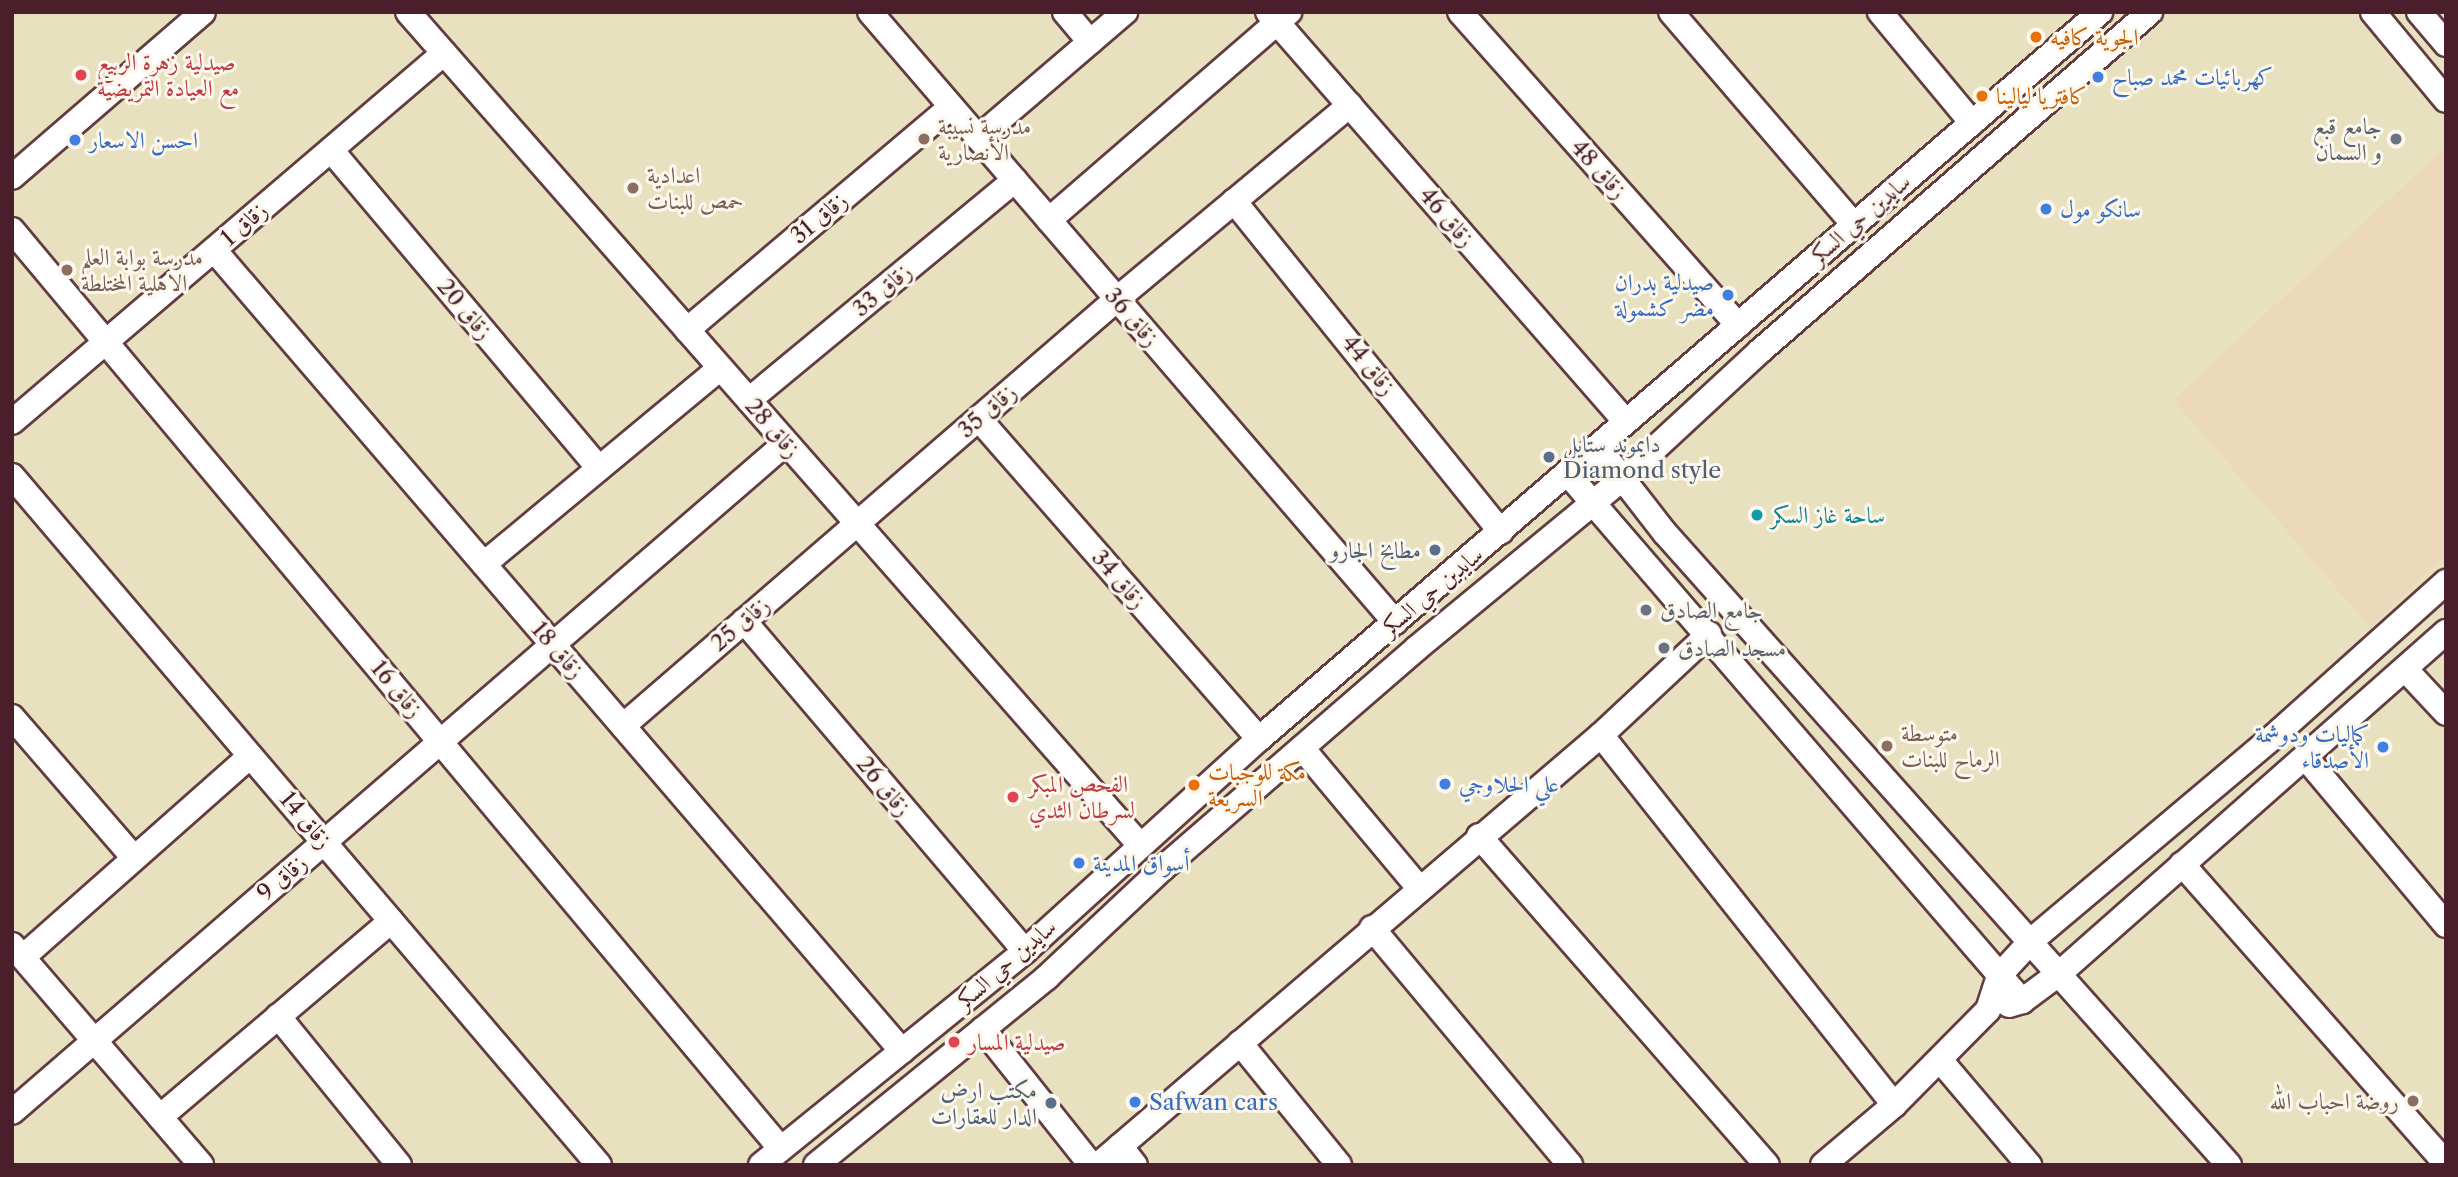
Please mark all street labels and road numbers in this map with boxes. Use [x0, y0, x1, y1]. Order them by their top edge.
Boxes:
street label: زقاق 48 [1565, 134, 1633, 204]
street label: سايدين حي السكر [1804, 168, 1916, 270]
street label: زقاق 46 [1414, 182, 1480, 252]
street label: زقاق 31 [785, 186, 853, 250]
street label: زقاق 1 [215, 196, 273, 252]
street label: زقاق 33 [847, 257, 917, 323]
street label: زقاق 20 [432, 273, 498, 345]
street label: زقاق 36 [1099, 282, 1165, 352]
street label: زقاق 44 [1336, 329, 1402, 401]
street label: زقاق 35 [952, 378, 1022, 444]
street label: زقاق 28 [740, 393, 806, 463]
street label: سايدين حي السكر [1376, 541, 1488, 641]
street label: زقاق 34 [1086, 544, 1152, 614]
street label: زقاق 25 [705, 591, 775, 657]
street label: زقاق 18 [526, 616, 590, 684]
street label: زقاق 16 [365, 655, 429, 723]
street label: زقاق 26 [851, 750, 917, 822]
street label: زقاق 14 [274, 786, 338, 854]
street label: زقاق 9 [252, 849, 312, 907]
street label: سايدين حي السكر [950, 913, 1062, 1015]

